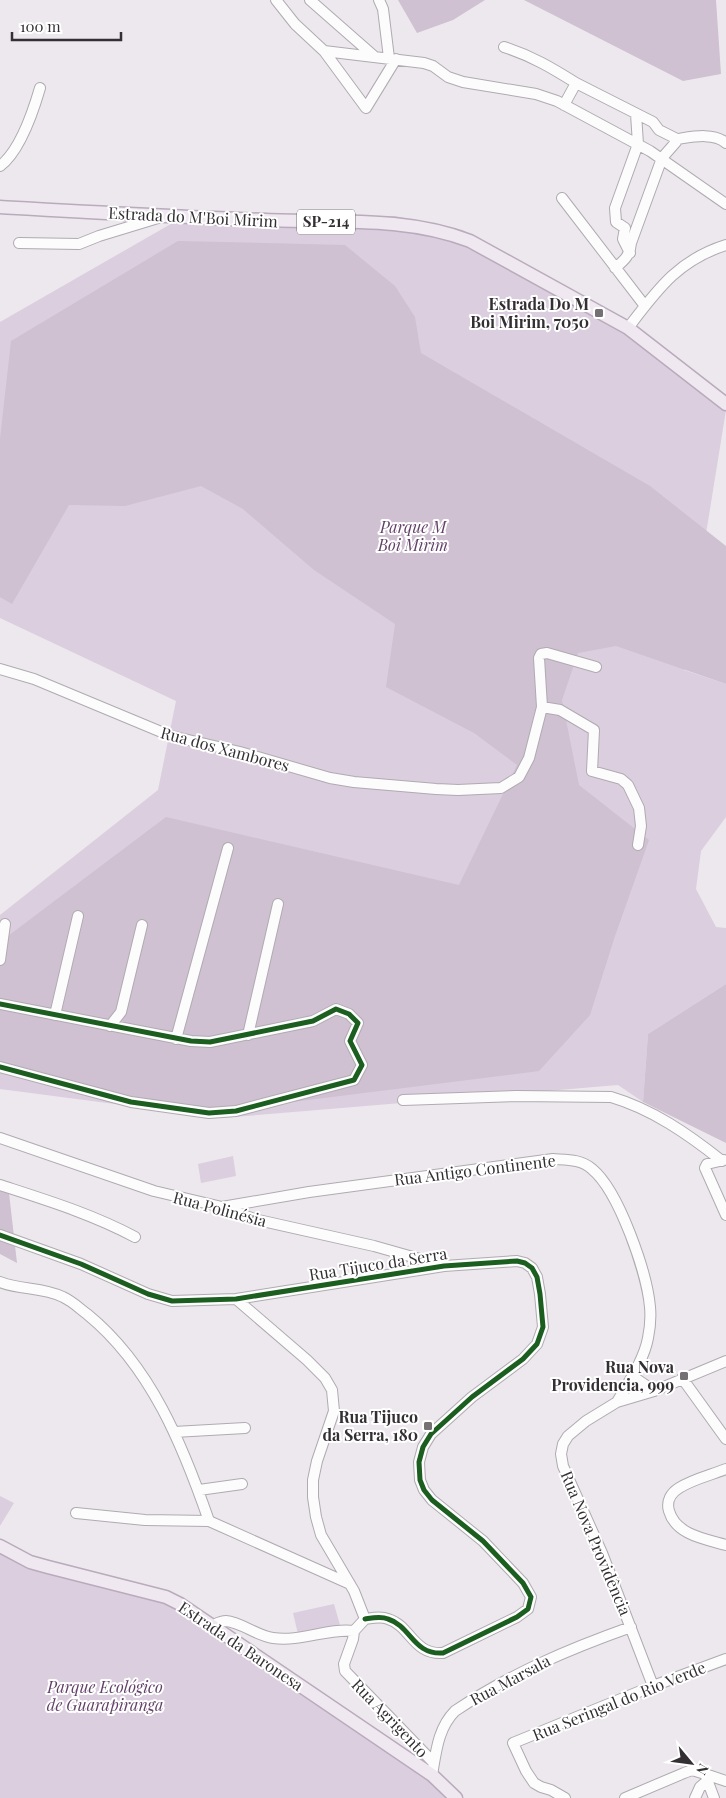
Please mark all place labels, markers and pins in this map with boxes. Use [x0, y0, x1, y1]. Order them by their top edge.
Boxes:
place label: Estrada Do M Boi Mirim, 7050 [470, 293, 589, 332]
marker: Estrada Do M Boi Mirim, 7050 [593, 307, 605, 319]
place label: Rua Nova Providencia, 999 [551, 1356, 675, 1395]
marker: Rua Nova Providencia, 999 [678, 1370, 690, 1382]
place label: Rua Tijuco da Serra, 180 [322, 1406, 418, 1445]
marker: Rua Tijuco da Serra, 180 [422, 1420, 434, 1432]

